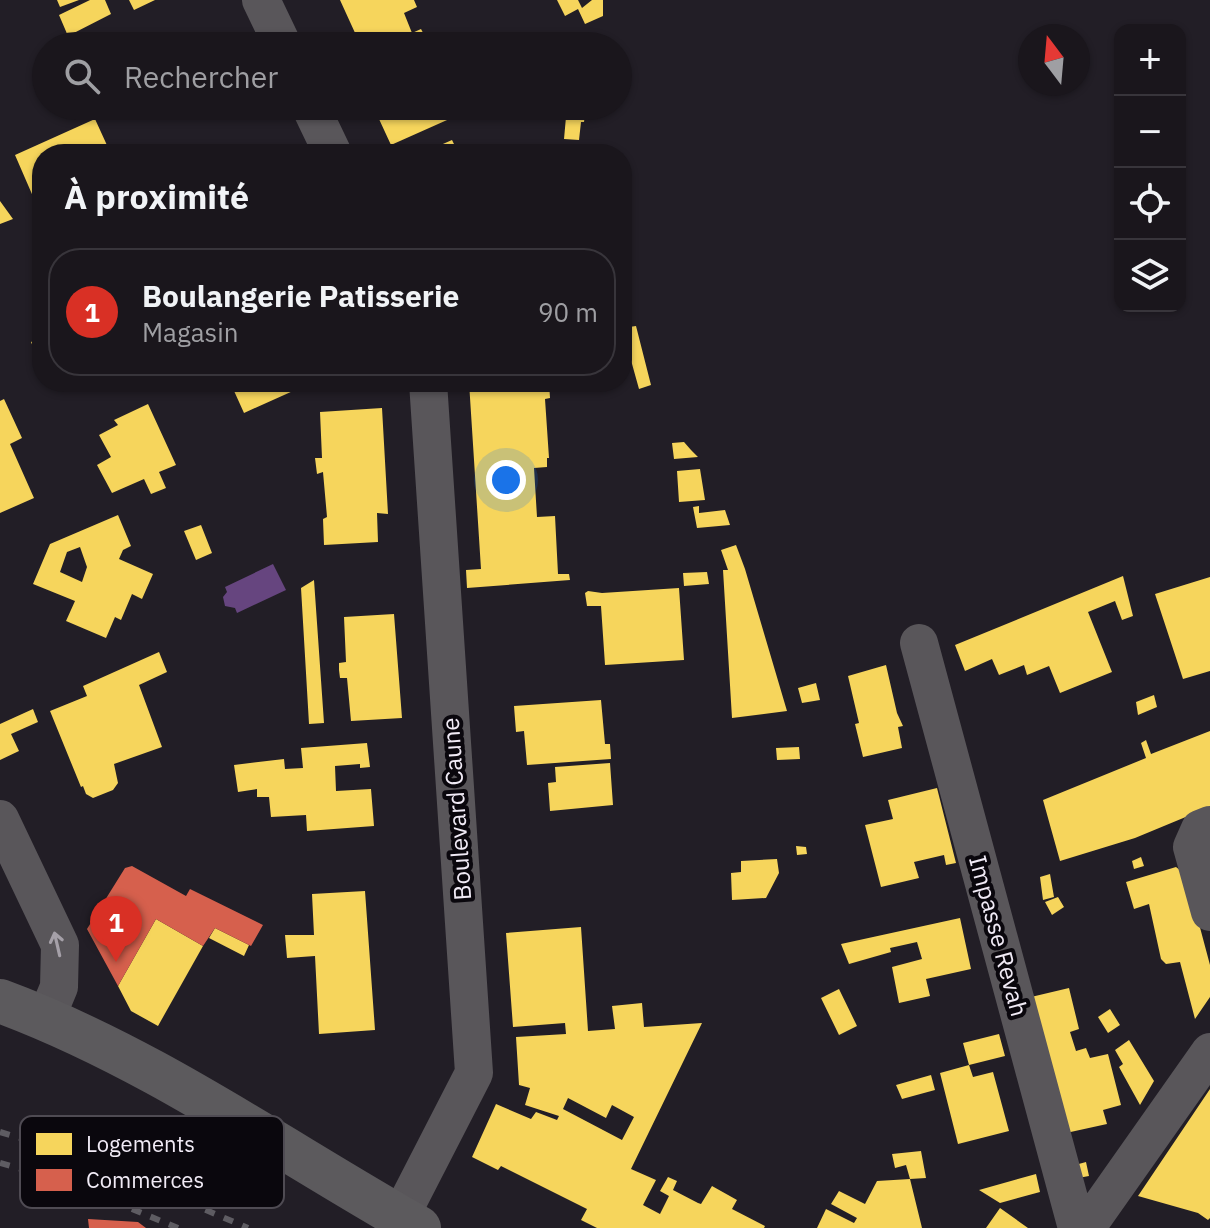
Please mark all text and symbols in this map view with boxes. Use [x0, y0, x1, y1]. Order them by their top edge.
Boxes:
north arrow [1018, 24, 1090, 96]
map controls [1114, 24, 1186, 312]
button: + [1114, 24, 1186, 96]
search box [32, 32, 632, 120]
icon: search [60, 54, 104, 98]
text: Rechercher [124, 57, 278, 96]
button: − [1114, 96, 1186, 168]
button: locate [1114, 168, 1186, 240]
text: À proximité [64, 174, 249, 218]
button: layers [1114, 240, 1186, 312]
text: Boulangerie Patisserie [142, 276, 459, 315]
text: 1 [84, 295, 100, 329]
text: 90 m [538, 295, 598, 329]
text: Magasin [142, 315, 238, 349]
your location [486, 460, 526, 500]
street label: Boulevard Caune [434, 717, 478, 902]
street label: Impasse Revah [962, 852, 1036, 1020]
pin: 1 [90, 896, 142, 962]
one-way arrow [49, 931, 64, 957]
legend [20, 1116, 284, 1208]
text: Logements [86, 1129, 195, 1158]
text: Commerces [86, 1165, 204, 1194]

